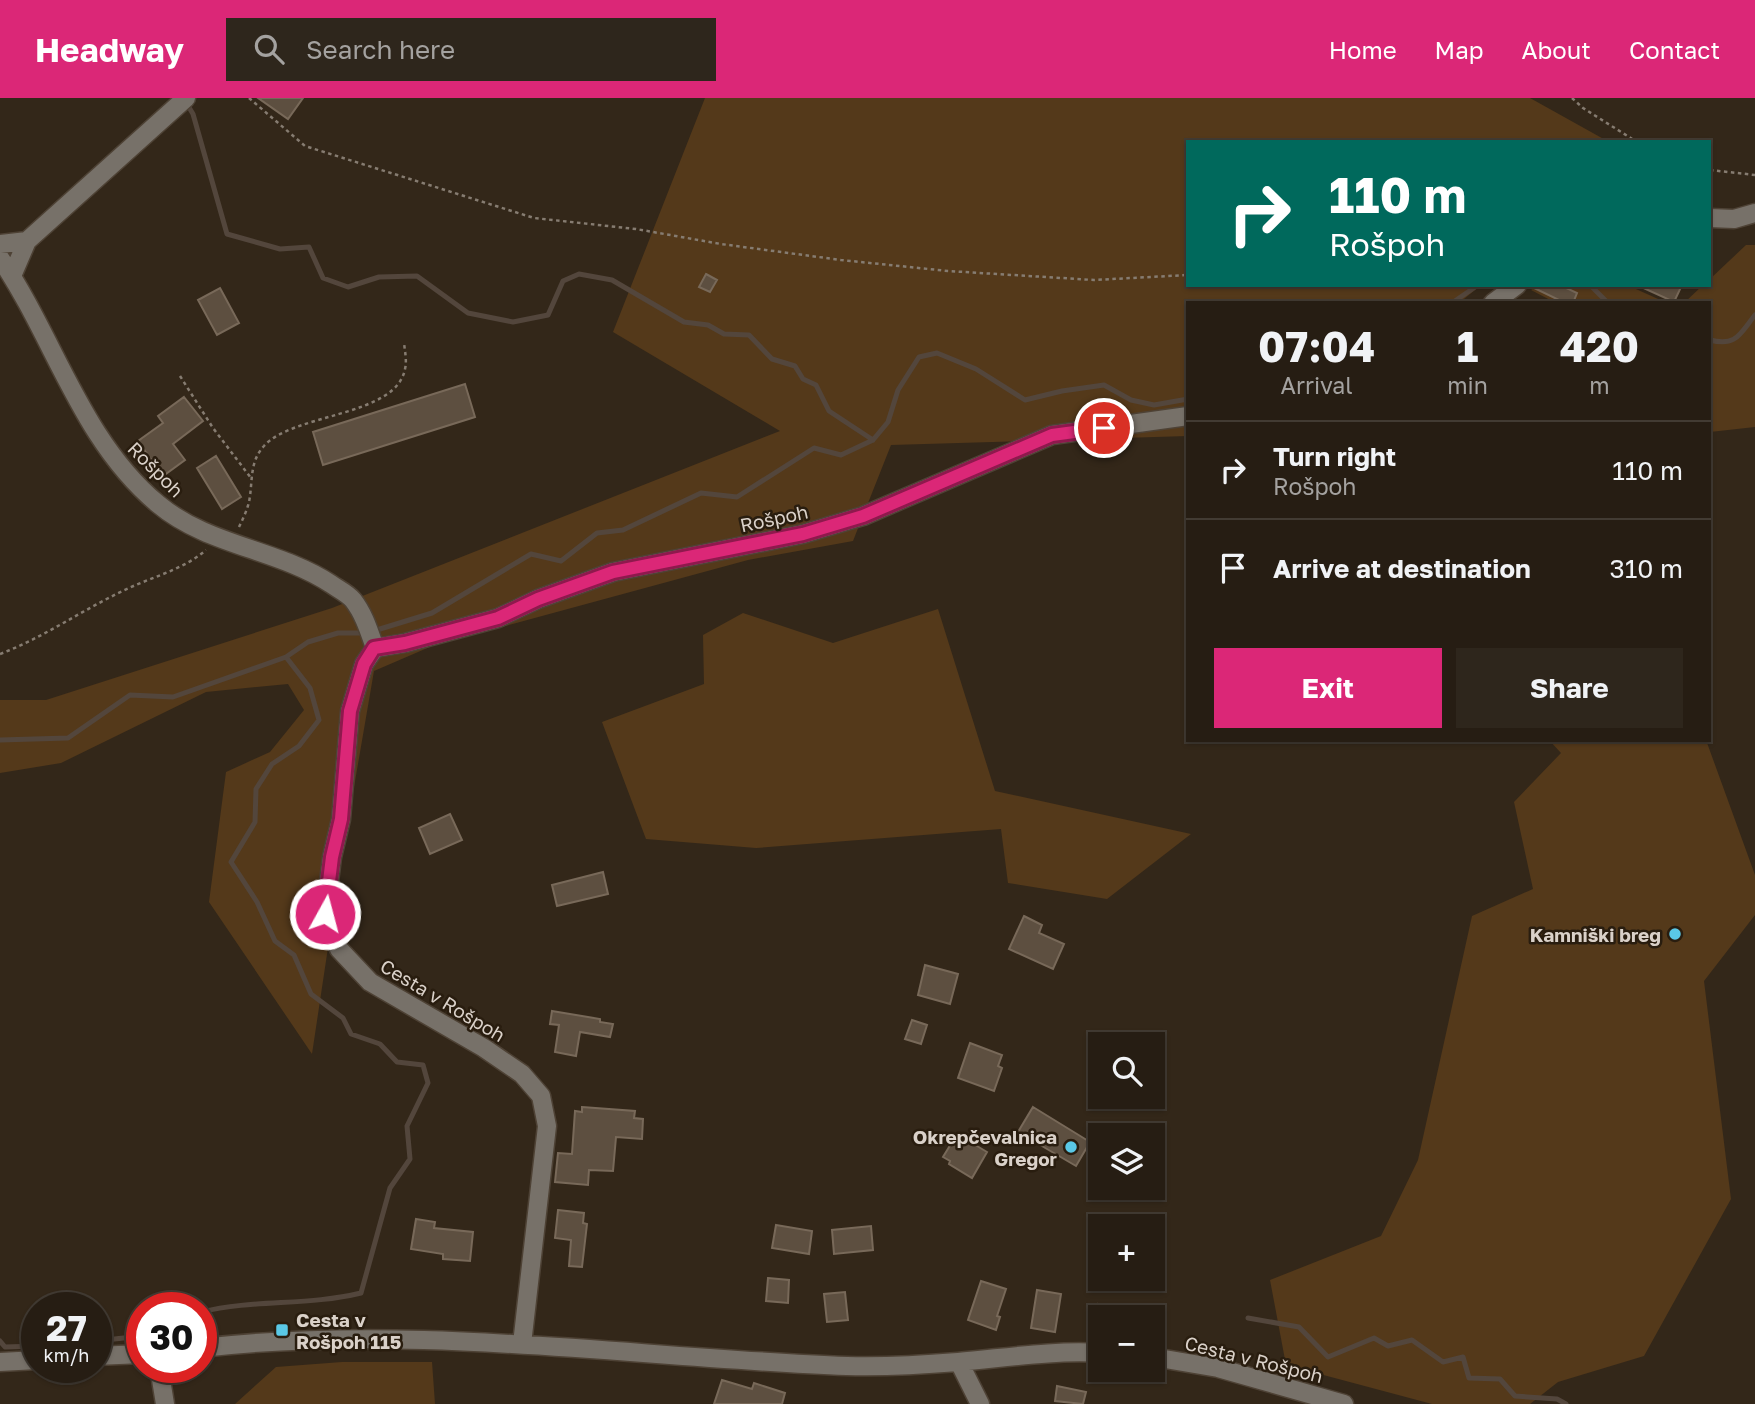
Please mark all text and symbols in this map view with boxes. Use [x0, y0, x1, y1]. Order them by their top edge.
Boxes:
search box [226, 18, 716, 81]
text: Headway [35, 30, 184, 69]
icon: search [250, 30, 288, 68]
text: Search here [306, 34, 455, 65]
text: Home [1329, 35, 1397, 64]
text: Map [1435, 35, 1484, 64]
text: About [1522, 35, 1591, 64]
text: Contact [1629, 35, 1720, 64]
text: 110 m [1329, 165, 1466, 224]
icon: right [1214, 168, 1305, 259]
text: Rošpoh [1329, 225, 1445, 263]
text: 07:04 [1258, 321, 1375, 371]
text: 1 [1457, 321, 1478, 371]
text: 420 [1560, 321, 1639, 371]
text: Arrival [1281, 371, 1353, 399]
text: min [1447, 371, 1488, 399]
text: m [1589, 371, 1610, 399]
pin [1074, 398, 1134, 458]
icon: arrive [1085, 409, 1123, 447]
street label: Rošpoh [123, 436, 189, 502]
text: Turn right [1273, 441, 1396, 472]
icon: right [1214, 451, 1252, 489]
text: 110 m [1612, 455, 1683, 486]
text: Rošpoh [1273, 472, 1357, 500]
street label: Rošpoh [738, 500, 810, 536]
icon: arrive [1214, 549, 1252, 587]
text: Arrive at destination [1273, 553, 1531, 584]
text: 310 m [1610, 553, 1683, 584]
button: Exit [1214, 648, 1442, 728]
button: Share [1456, 648, 1683, 728]
position arrow [288, 877, 362, 951]
place label: Kamniški breg [1530, 923, 1661, 946]
marker: Kamniški breg [1667, 926, 1683, 942]
street label: Cesta v Rošpoh [376, 954, 510, 1046]
map controls [1088, 1032, 1165, 1382]
button: search [1088, 1032, 1165, 1109]
button: layers [1088, 1123, 1165, 1200]
place label: Okrepčevalnica Gregor [913, 1125, 1058, 1170]
marker: Okrepčevalnica Gregor [1063, 1139, 1079, 1155]
button: + [1088, 1214, 1165, 1291]
speed limit sign: 30 [126, 1292, 217, 1383]
button: − [1088, 1305, 1165, 1382]
text: 27 [46, 1307, 87, 1349]
place label: Cesta v Rošpoh 115 [296, 1308, 401, 1353]
marker: Cesta v Rošpoh 115 [274, 1322, 290, 1338]
street label: Cesta v Rošpoh [1183, 1331, 1325, 1387]
text: km/h [44, 1344, 89, 1366]

